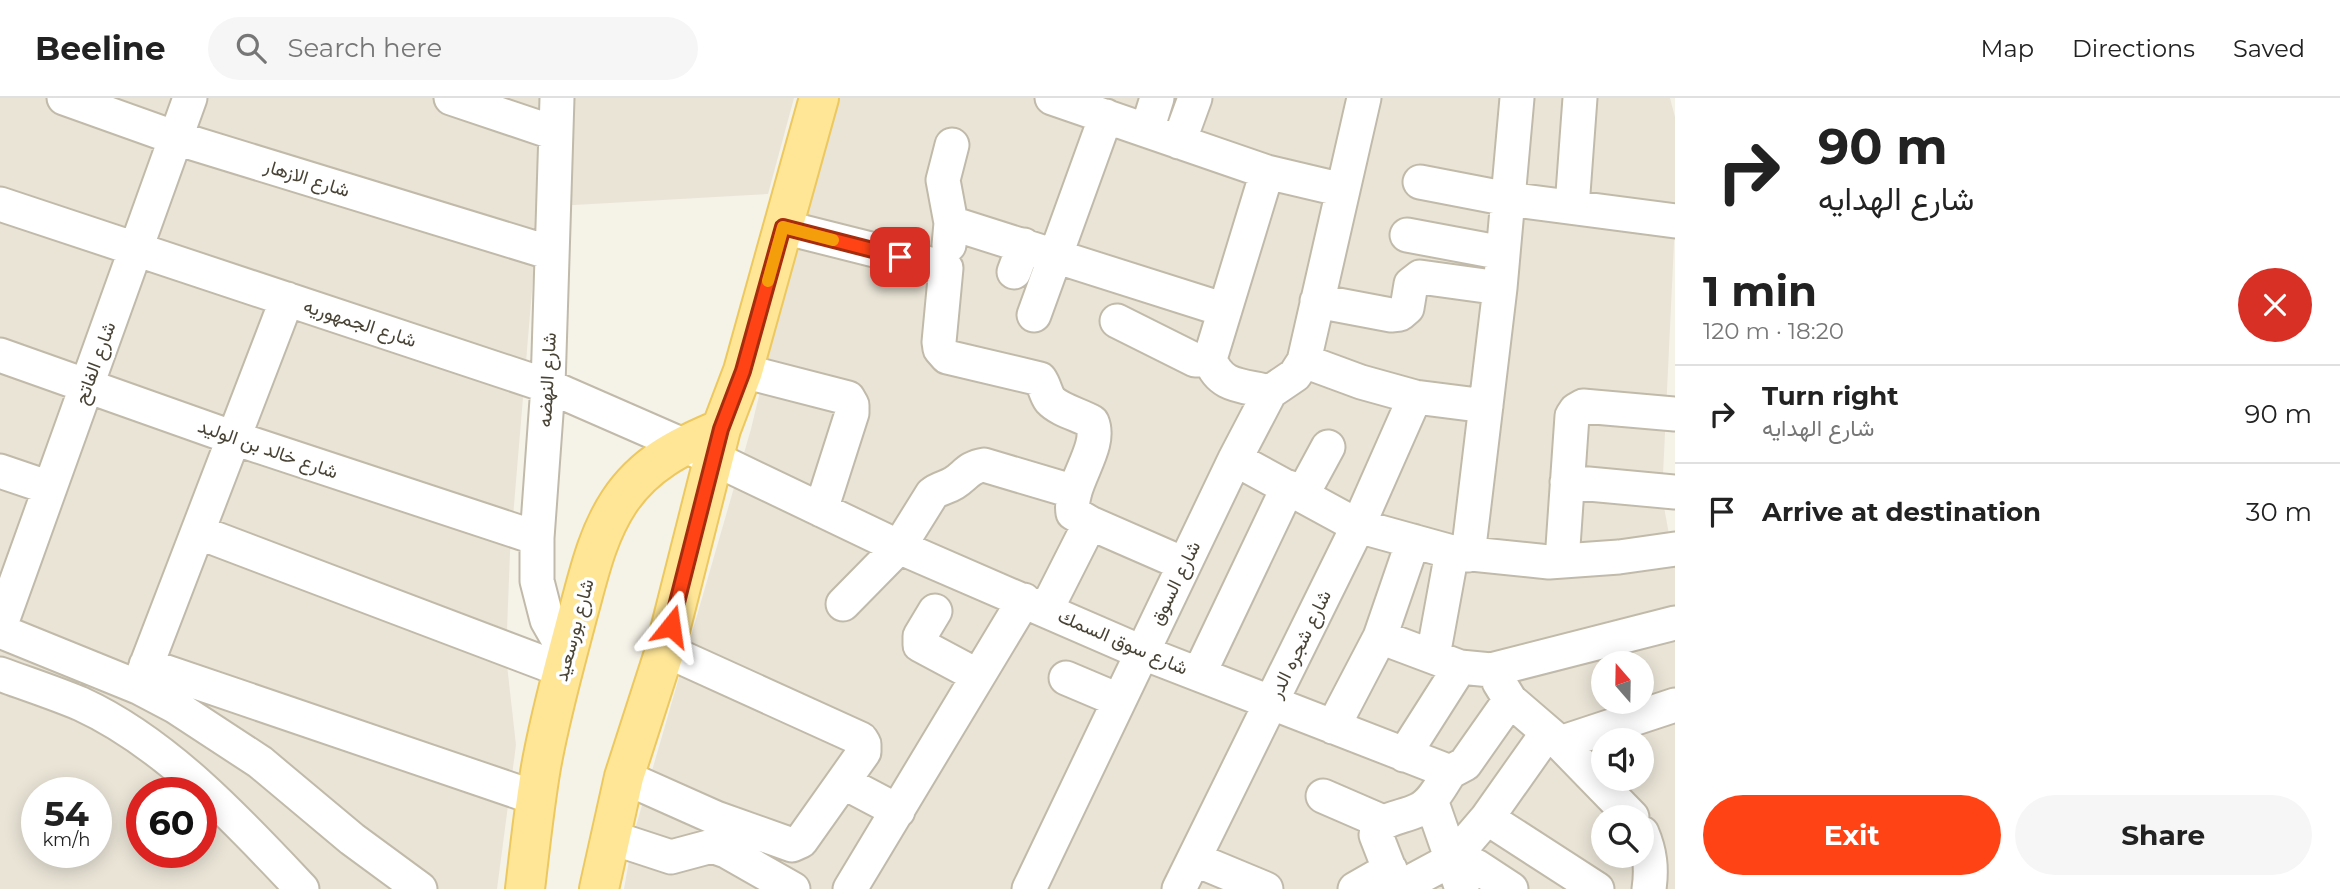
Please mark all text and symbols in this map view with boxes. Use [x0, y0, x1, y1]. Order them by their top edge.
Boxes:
search box [208, 17, 698, 80]
text: Beeline [35, 28, 166, 68]
icon: search [232, 29, 270, 67]
text: Search here [288, 32, 442, 64]
text: Map [1981, 34, 2034, 63]
text: Directions [2072, 34, 2195, 63]
text: Saved [2233, 34, 2305, 63]
text: 90 m [1818, 117, 1948, 176]
icon: right [1703, 126, 1794, 217]
street label: شارع الازهار [260, 154, 353, 203]
text: شارع الهدايه [1818, 179, 1974, 218]
pin [870, 227, 930, 287]
icon: arrive [881, 238, 919, 276]
text: 1 min [1703, 265, 1817, 317]
button: close [2238, 268, 2312, 342]
street label: شارع الجمهوريه [300, 294, 419, 353]
text: 120 m · 18:20 [1703, 317, 1844, 345]
street label: شارع الفاتح [69, 318, 122, 408]
street label: شارع النهضه [533, 332, 562, 428]
text: Turn right [1762, 380, 1898, 412]
icon: right [1703, 395, 1741, 433]
text: 90 m [2245, 398, 2312, 430]
street label: شارع خالد بن الوليد [195, 414, 341, 485]
text: شارع الهدايه [1762, 414, 1874, 442]
icon: arrive [1703, 493, 1741, 531]
text: Arrive at destination [1762, 496, 2041, 528]
text: 30 m [2246, 496, 2312, 528]
street label: شارع السوق [1145, 537, 1206, 629]
street label: شارع بورسعيد [549, 576, 600, 684]
street label: شارع شجره الدر [1264, 586, 1337, 703]
position arrow [634, 589, 708, 663]
street label: شارع سوق السمك [1054, 604, 1191, 681]
north arrow [1591, 651, 1654, 714]
map controls [1591, 651, 1654, 868]
button: sound [1591, 728, 1654, 791]
speed limit sign: 60 [126, 777, 217, 868]
text: 54 [44, 792, 89, 835]
button: Exit [1703, 795, 2001, 875]
button: Share [2015, 795, 2312, 875]
button: search [1591, 805, 1654, 868]
text: km/h [42, 829, 91, 851]

